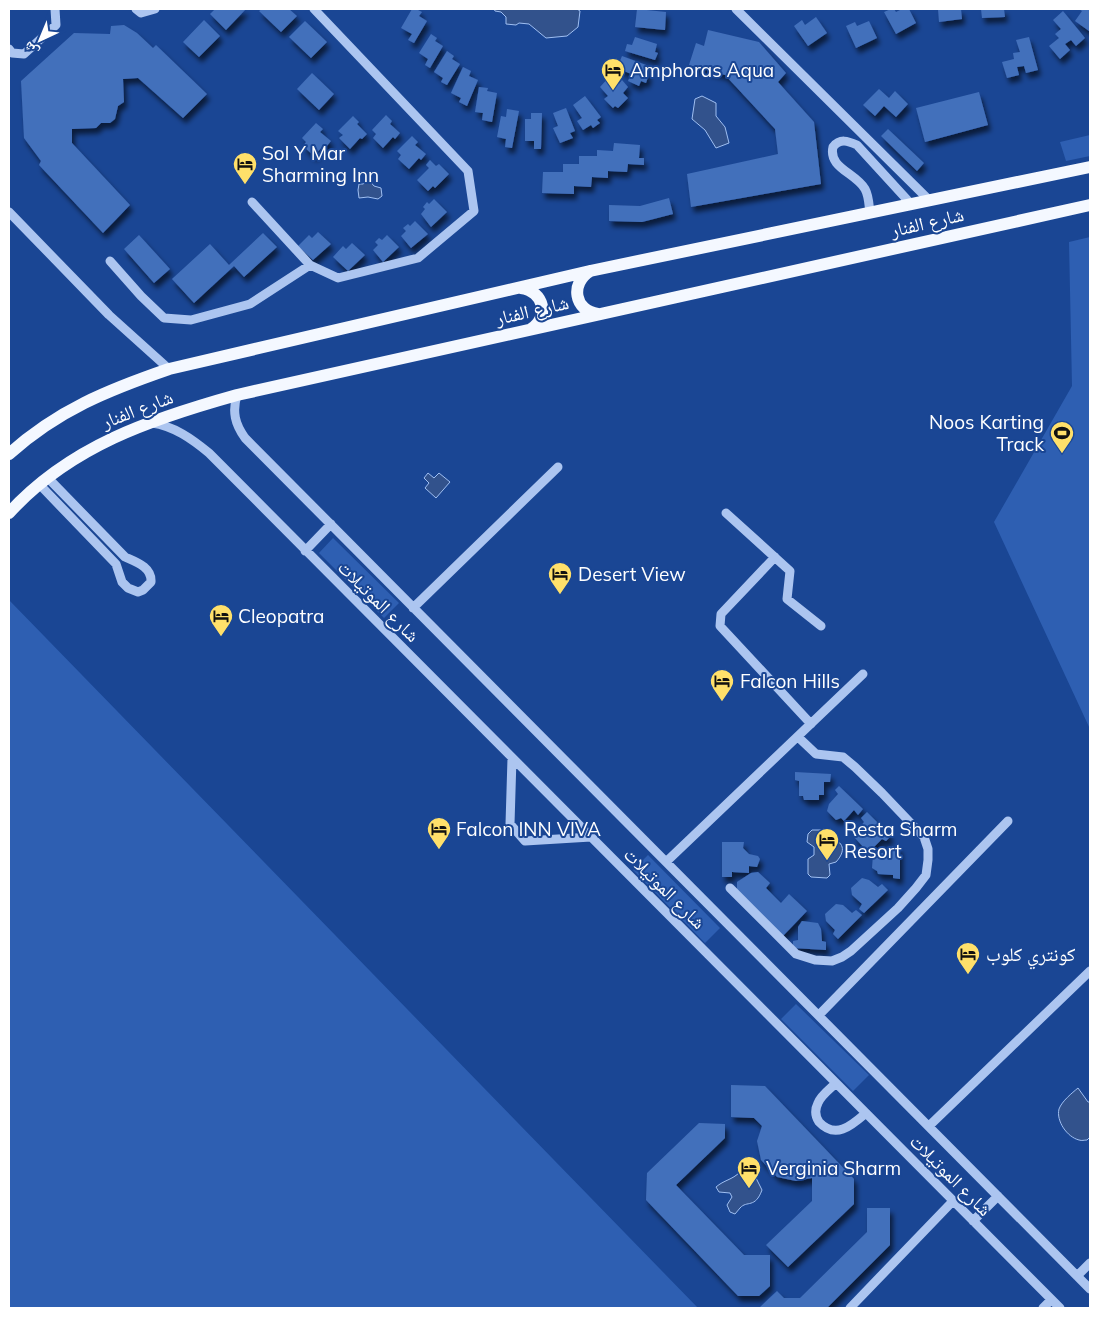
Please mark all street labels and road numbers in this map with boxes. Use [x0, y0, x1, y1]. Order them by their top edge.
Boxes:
street label: شارع الفنار [887, 202, 966, 242]
street label: شارع الفنار [492, 290, 571, 330]
street label: شارع الفنار [97, 384, 176, 434]
street label: شارع الموتيلات [333, 555, 425, 647]
street label: شارع الموتيلات [619, 842, 711, 934]
street label: شارع الموتيلات [905, 1129, 997, 1221]

